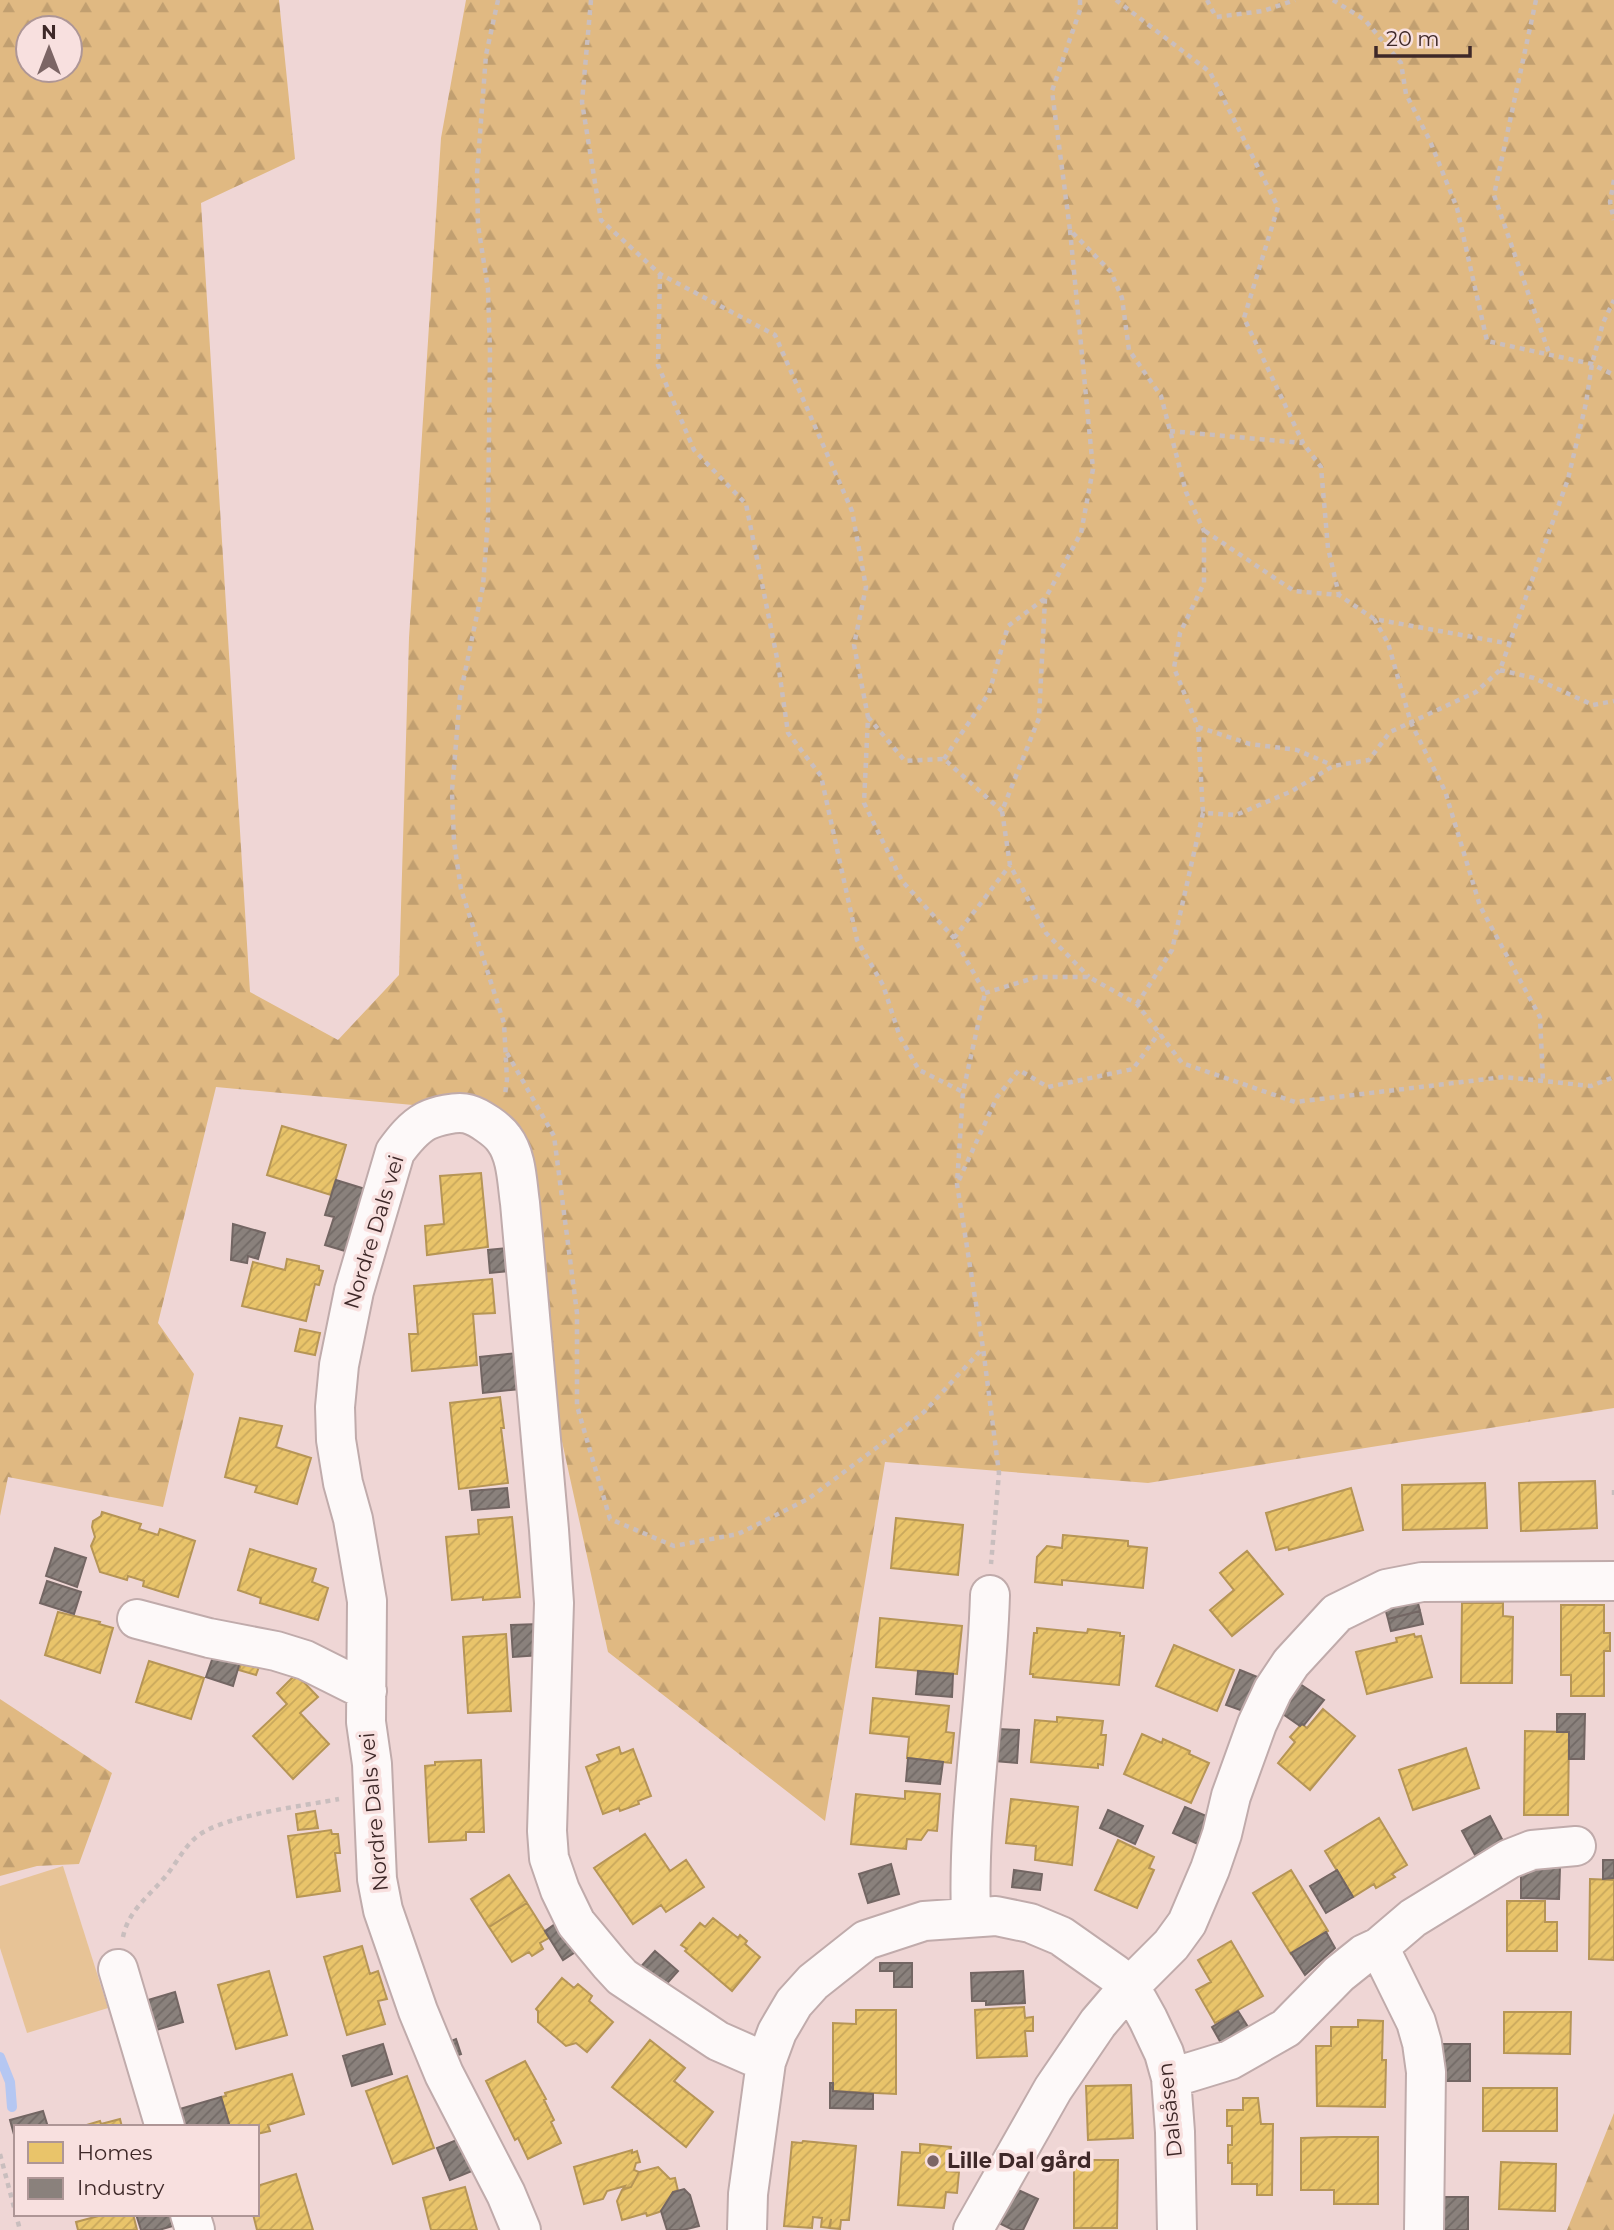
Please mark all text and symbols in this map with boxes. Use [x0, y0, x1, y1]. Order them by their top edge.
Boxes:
north arrow [14, 14, 84, 84]
scale bar [1376, 14, 1470, 58]
text: N [41, 21, 57, 44]
text: 20 m [1386, 26, 1440, 51]
street label: Nordre Dals vei [338, 1152, 409, 1312]
street label: Nordre Dals vei [354, 1731, 393, 1893]
street label: Dalsåsen [1152, 2061, 1187, 2159]
legend [14, 2125, 259, 2216]
text: Homes [77, 2140, 152, 2165]
place label: Lille Dal gård [947, 2148, 1091, 2173]
marker: Lille Dal gård [925, 2153, 941, 2169]
text: Industry [77, 2175, 165, 2200]

